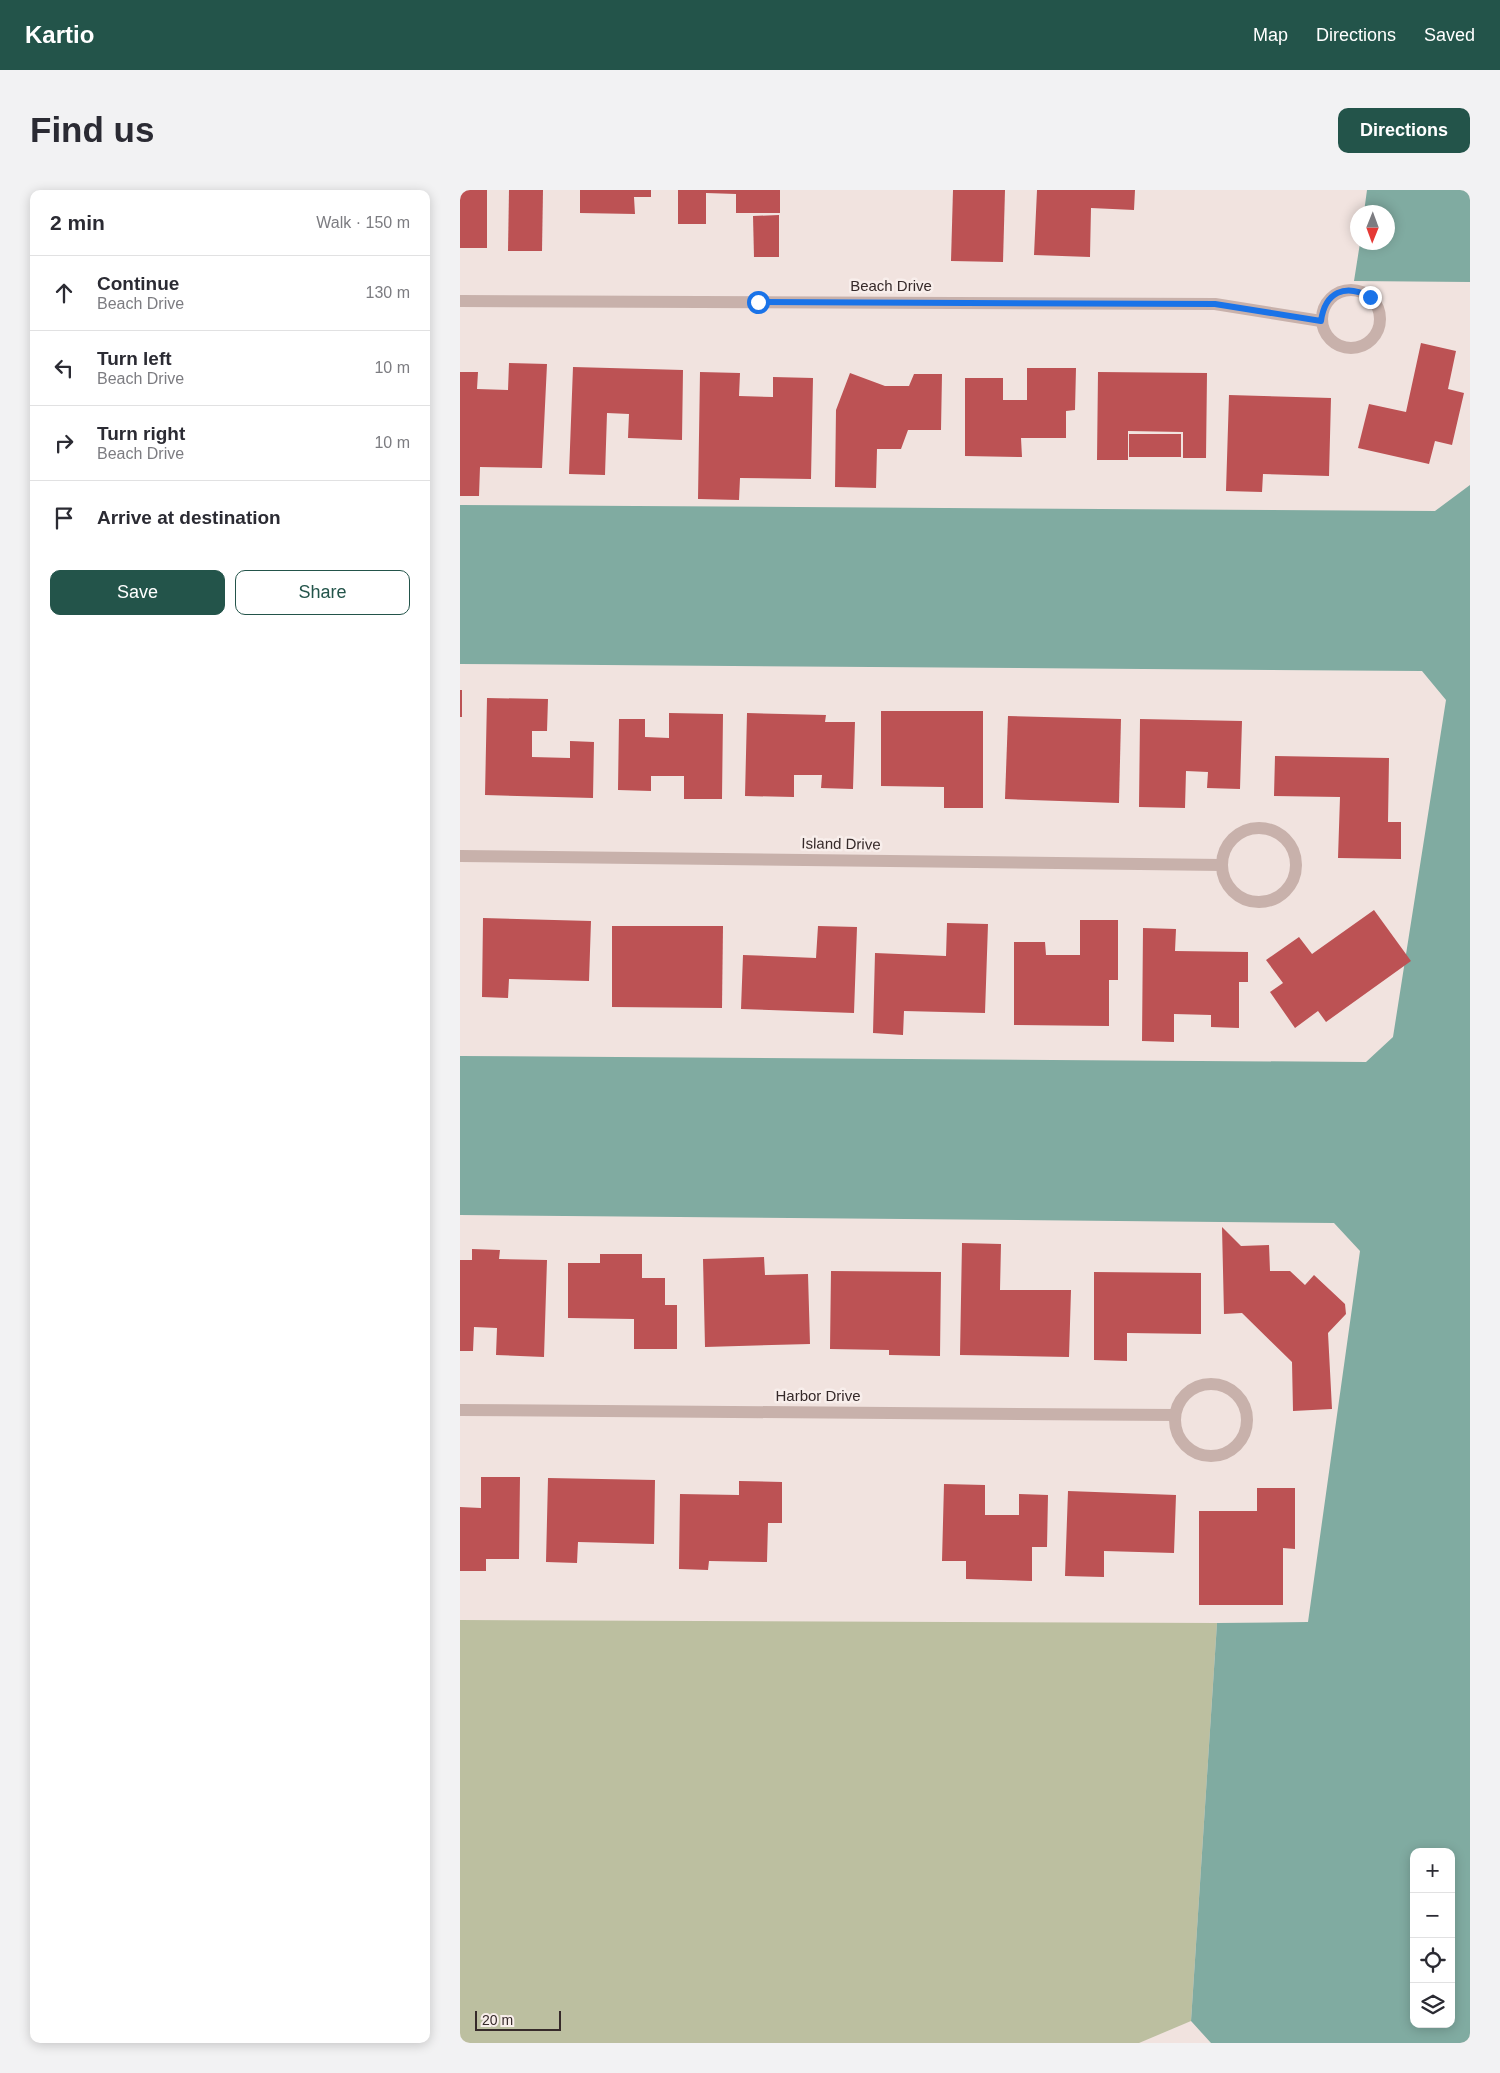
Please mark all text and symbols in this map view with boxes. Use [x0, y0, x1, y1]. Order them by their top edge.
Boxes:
text: Kartio [25, 21, 94, 48]
text: Map [1253, 25, 1288, 45]
text: Directions [1316, 25, 1396, 45]
text: Saved [1424, 25, 1475, 45]
button: Directions [1338, 108, 1470, 153]
text: Find us [30, 110, 154, 149]
north arrow [1350, 205, 1395, 250]
text: 2 min [50, 211, 105, 234]
text: Walk · 150 m [316, 214, 410, 231]
text: Continue [97, 273, 179, 294]
street label: Beach Drive [850, 277, 932, 294]
icon: ahead [50, 279, 78, 307]
text: 130 m [366, 284, 410, 301]
route end [1359, 286, 1382, 309]
route start [747, 291, 770, 314]
text: Beach Drive [97, 295, 184, 312]
text: Turn left [97, 348, 172, 369]
icon: left [50, 354, 78, 382]
text: 10 m [374, 359, 410, 376]
text: Beach Drive [97, 370, 184, 387]
text: Turn right [97, 423, 185, 444]
icon: right [50, 429, 78, 457]
text: 10 m [374, 434, 410, 451]
text: Beach Drive [97, 445, 184, 462]
icon: arrive [50, 504, 78, 532]
text: Arrive at destination [97, 507, 281, 528]
button: Save [50, 570, 225, 615]
button: Share [235, 570, 410, 615]
street label: Island Drive [801, 834, 881, 853]
street label: Harbor Drive [775, 1387, 861, 1404]
map controls [1410, 1848, 1455, 2028]
button: + [1410, 1848, 1455, 1893]
button: − [1410, 1893, 1455, 1938]
button: locate [1410, 1938, 1455, 1983]
button: layers [1410, 1983, 1455, 2028]
scale bar [475, 2008, 561, 2031]
text: 20 m [482, 2012, 513, 2028]

